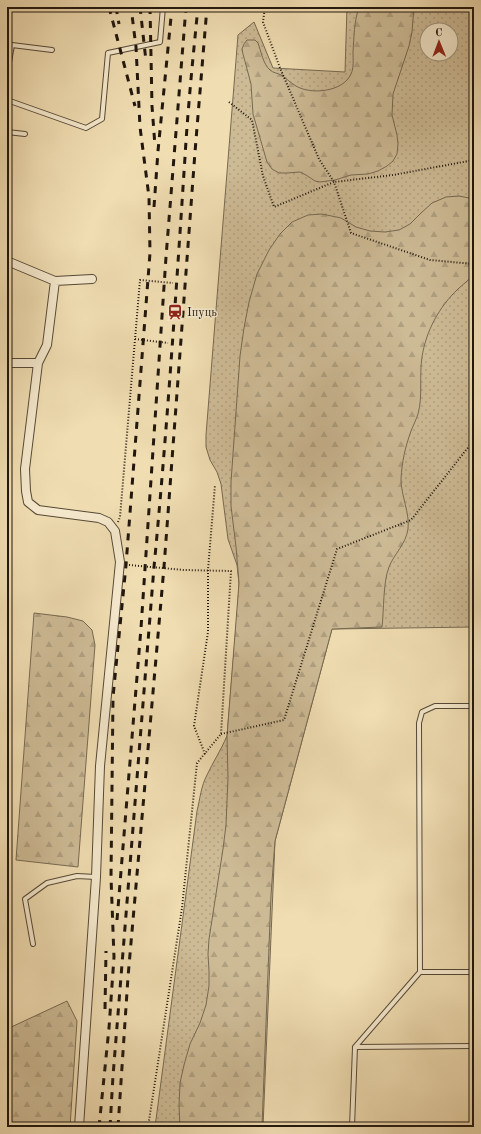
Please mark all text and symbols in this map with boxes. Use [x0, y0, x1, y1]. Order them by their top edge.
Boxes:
north arrow [419, 22, 459, 62]
text: С [435, 28, 443, 39]
station icon: Іпуць [166, 303, 184, 321]
place label: Іпуць [187, 307, 217, 319]

